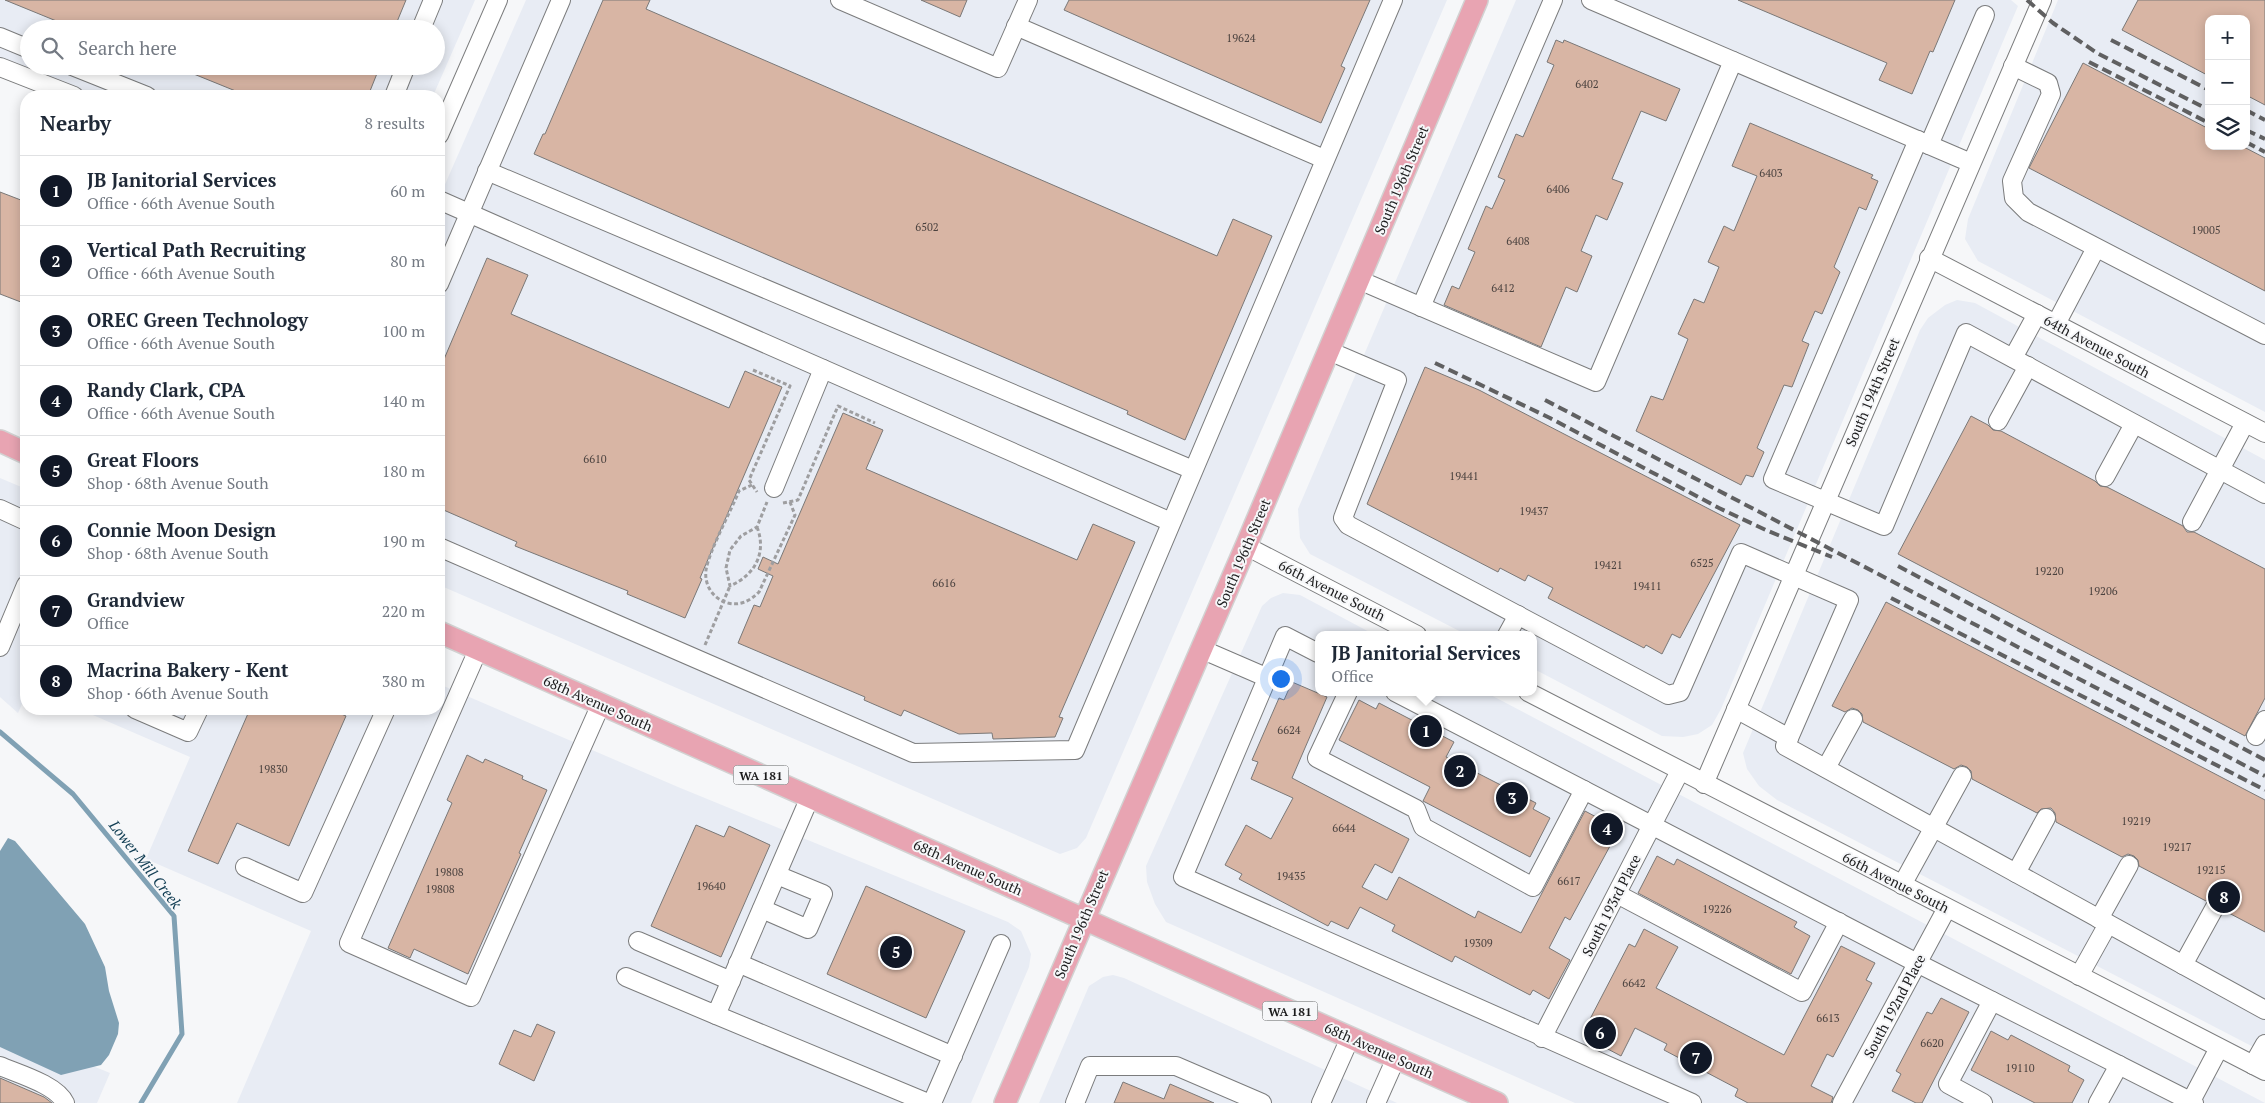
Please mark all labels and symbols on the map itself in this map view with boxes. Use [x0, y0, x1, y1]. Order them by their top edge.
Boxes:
house number: 19624 [1226, 31, 1256, 45]
house number: 6402 [1575, 77, 1599, 91]
street label: South 196th Street [1369, 122, 1433, 237]
house number: 6403 [1759, 166, 1783, 180]
house number: 6406 [1546, 182, 1570, 196]
house number: 6502 [915, 220, 939, 234]
house number: 19005 [2191, 223, 2221, 237]
house number: 6408 [1506, 234, 1530, 248]
house number: 6412 [1491, 281, 1515, 295]
street label: 64th Avenue South [2041, 310, 2153, 382]
street label: South 194th Street [1840, 334, 1904, 449]
house number: 6610 [583, 452, 607, 466]
house number: 19441 [1449, 469, 1479, 483]
street label: South 196th Street [1211, 495, 1275, 610]
house number: 19437 [1519, 504, 1549, 518]
street label: 66th Avenue South [1275, 555, 1389, 625]
house number: 6525 [1690, 556, 1714, 570]
house number: 19421 [1593, 558, 1623, 572]
house number: 19220 [2034, 564, 2064, 578]
house number: 6616 [932, 576, 956, 590]
house number: 19411 [1632, 579, 1662, 593]
house number: 19206 [2088, 584, 2118, 598]
your location [1268, 666, 1294, 692]
street label: 68th Avenue South [541, 670, 655, 736]
pin: 1 [1410, 712, 1442, 750]
house number: 6624 [1277, 723, 1301, 737]
pin: 2 [1444, 752, 1476, 790]
house number: 19830 [258, 762, 288, 776]
road number: WA 181 [734, 766, 788, 784]
pin: 3 [1496, 779, 1528, 817]
pin: 4 [1591, 810, 1623, 848]
house number: 19219 [2121, 814, 2151, 828]
water label: Lower Mill Creek [104, 815, 187, 913]
house number: 6644 [1332, 821, 1356, 835]
street label: 68th Avenue South [911, 834, 1025, 900]
house number: 19217 [2162, 840, 2192, 854]
street label: 66th Avenue South [1839, 847, 1953, 917]
street label: South 193rd Place [1577, 851, 1645, 959]
house number: 19215 [2196, 863, 2226, 877]
house number: 19808 [434, 865, 464, 879]
street label: South 196th Street [1049, 866, 1113, 981]
house number: 19435 [1276, 869, 1306, 883]
house number: 6617 [1557, 874, 1581, 888]
pin: 8 [2208, 878, 2240, 916]
house number: 19640 [696, 879, 726, 893]
house number: 19808 [425, 882, 455, 896]
house number: 19226 [1702, 902, 1732, 916]
pin: 5 [880, 933, 912, 971]
house number: 19309 [1463, 936, 1493, 950]
street label: South 192nd Place [1859, 951, 1929, 1061]
house number: 6642 [1622, 976, 1646, 990]
road number: WA 181 [1262, 1001, 1318, 1020]
house number: 6613 [1816, 1011, 1840, 1025]
pin: 6 [1584, 1014, 1616, 1052]
street label: 68th Avenue South [1322, 1017, 1436, 1083]
house number: 6620 [1920, 1036, 1944, 1050]
pin: 7 [1680, 1039, 1712, 1077]
house number: 19110 [2005, 1061, 2035, 1075]

